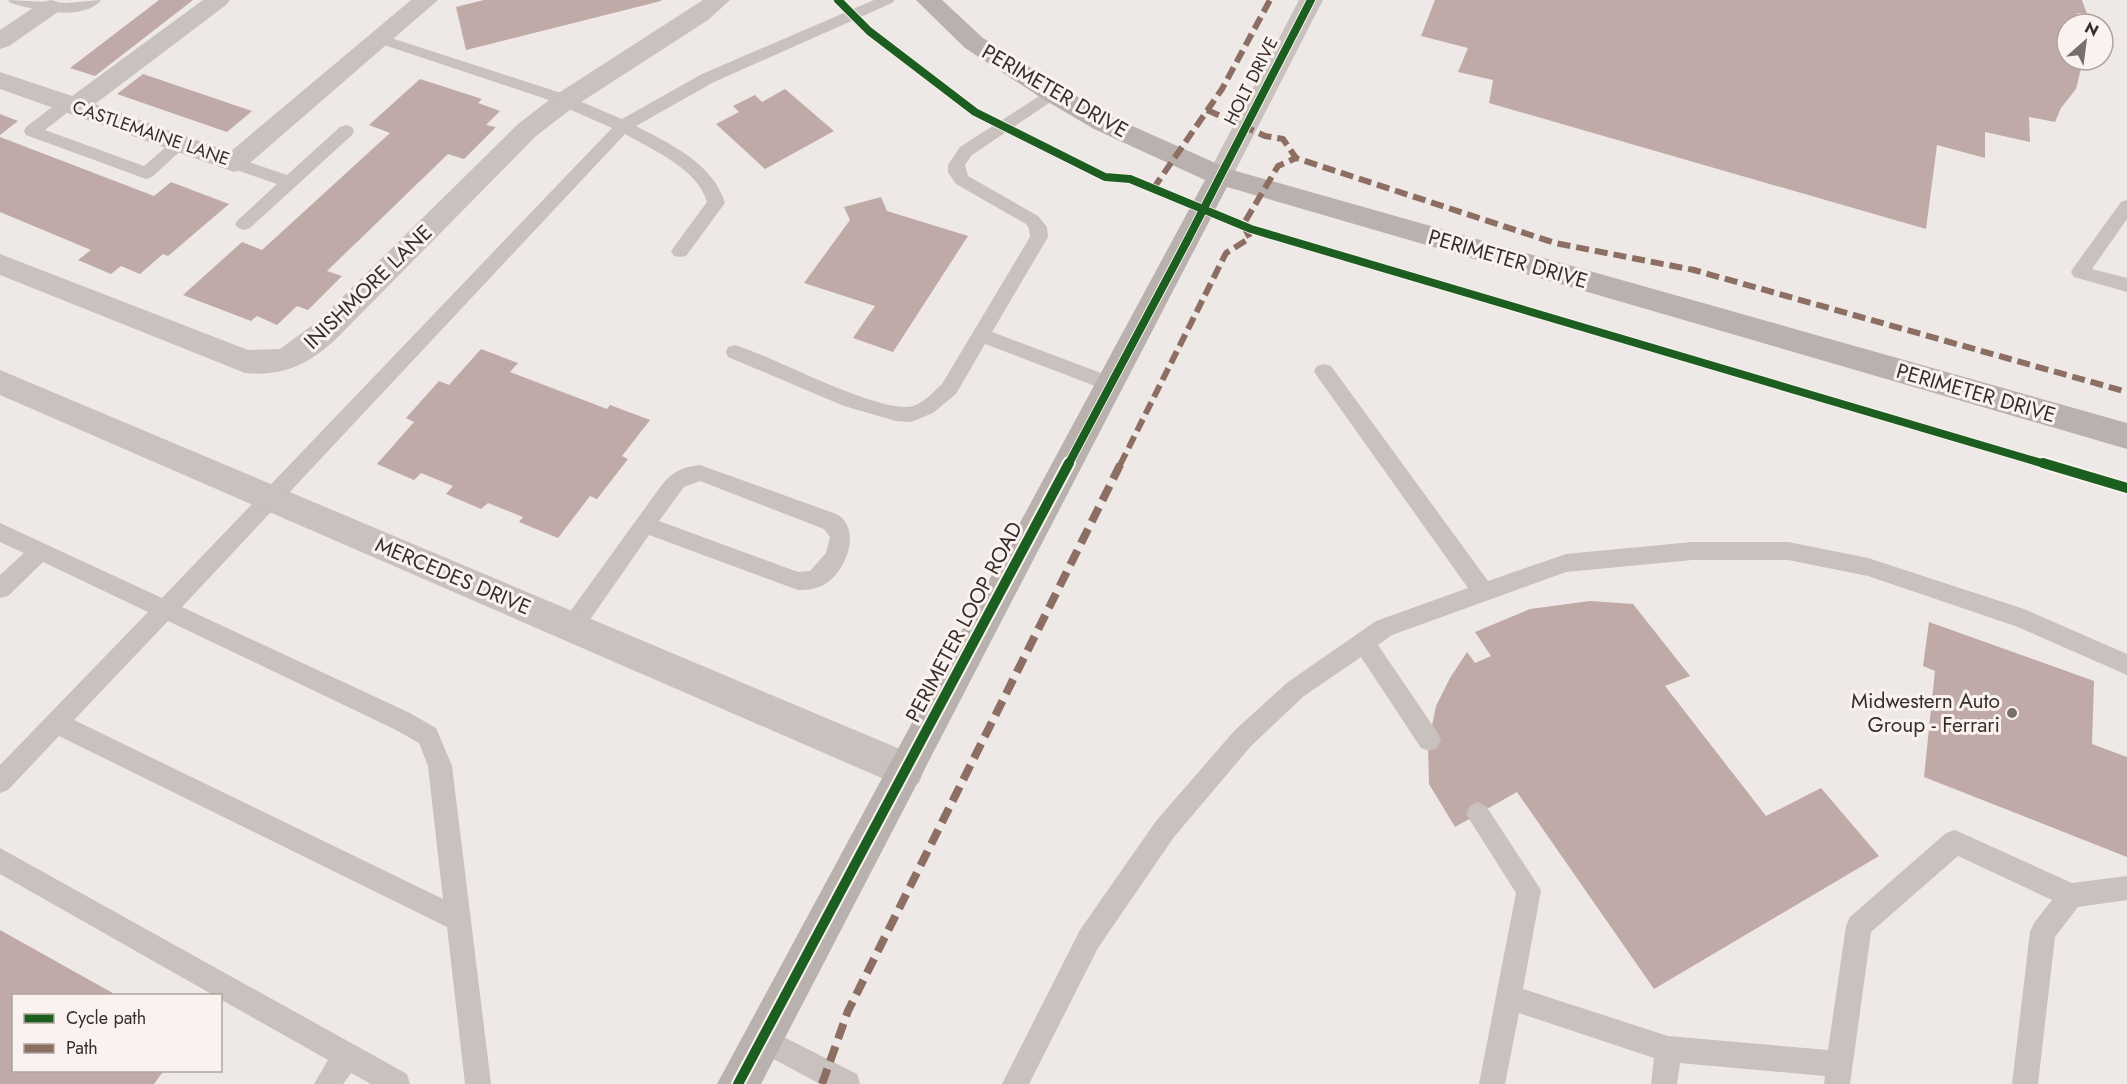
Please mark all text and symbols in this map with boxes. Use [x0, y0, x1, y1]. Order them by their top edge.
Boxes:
north arrow [2055, 12, 2115, 72]
text: N [2081, 16, 2103, 42]
street label: HOLT DRIVE [1218, 32, 1284, 130]
street label: PERIMETER DRIVE [976, 37, 1134, 145]
street label: CASTLEMAINE LANE [69, 94, 233, 172]
street label: INISHMORE LANE [297, 218, 439, 356]
street label: PERIMETER DRIVE [1425, 222, 1591, 296]
street label: PERIMETER DRIVE [1893, 356, 2059, 430]
street label: PERIMETER LOOP ROAD [898, 516, 1030, 728]
street label: MERCEDES DRIVE [371, 530, 535, 622]
place label: Midwestern Auto Group - Ferrari [1851, 686, 2000, 740]
marker: Midwestern Auto Group - Ferrari [2005, 706, 2019, 720]
legend [12, 994, 222, 1072]
text: Cycle path [66, 1005, 146, 1031]
text: Path [66, 1035, 98, 1061]

